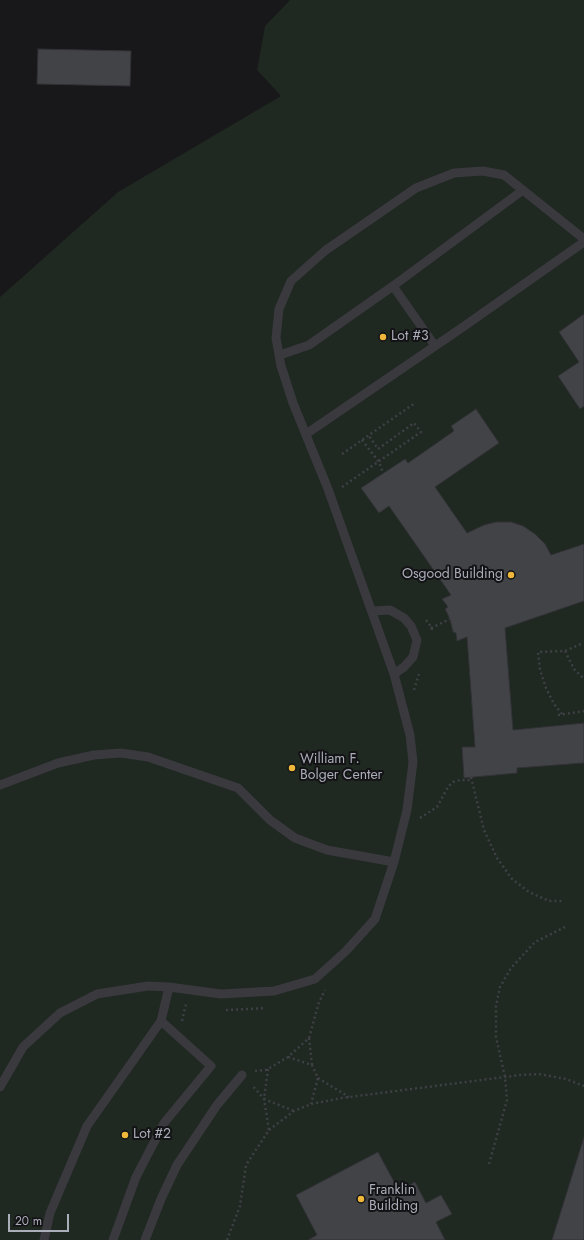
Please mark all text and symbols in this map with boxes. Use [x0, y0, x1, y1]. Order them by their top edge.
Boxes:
place label: Lot #3 [391, 329, 429, 345]
marker: Lot #3 [378, 332, 388, 342]
place label: Osgood Building [402, 567, 503, 583]
marker: Osgood Building [506, 570, 516, 580]
place label: William F. Bolger Center [300, 752, 382, 784]
marker: William F. Bolger Center [287, 763, 297, 773]
place label: Lot #2 [133, 1127, 171, 1143]
marker: Lot #2 [120, 1130, 130, 1140]
place label: Franklin Building [369, 1183, 418, 1216]
marker: Franklin Building [356, 1194, 366, 1204]
scale bar [10, 1206, 71, 1232]
text: 20 m [15, 1212, 42, 1230]

